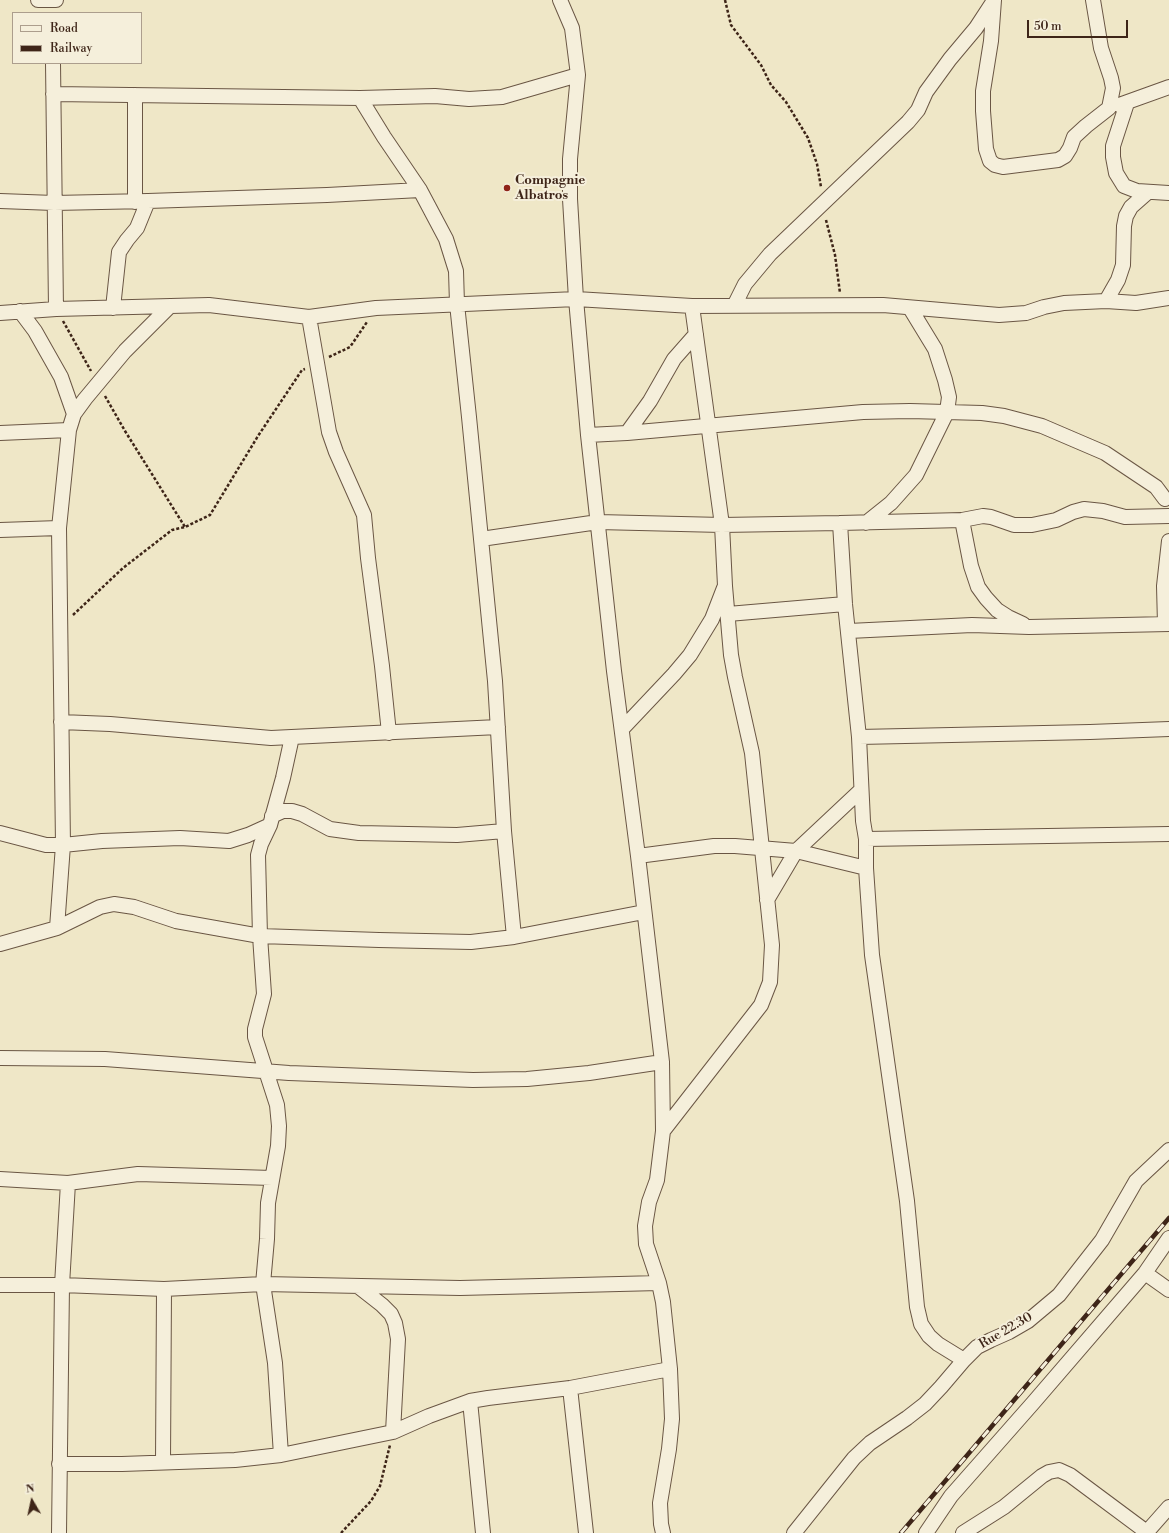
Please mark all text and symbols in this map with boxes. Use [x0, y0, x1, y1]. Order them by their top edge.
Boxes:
legend [12, 12, 142, 64]
scale bar [1029, 12, 1130, 38]
text: 50 m [1034, 19, 1062, 34]
text: Road [50, 21, 78, 36]
text: Railway [50, 41, 92, 56]
place label: Compagnie Albatros [515, 173, 585, 204]
marker: Compagnie Albatros [502, 183, 512, 193]
street label: Rue 22.30 [976, 1309, 1036, 1353]
north arrow [12, 1481, 52, 1521]
text: N [25, 1482, 36, 1497]

